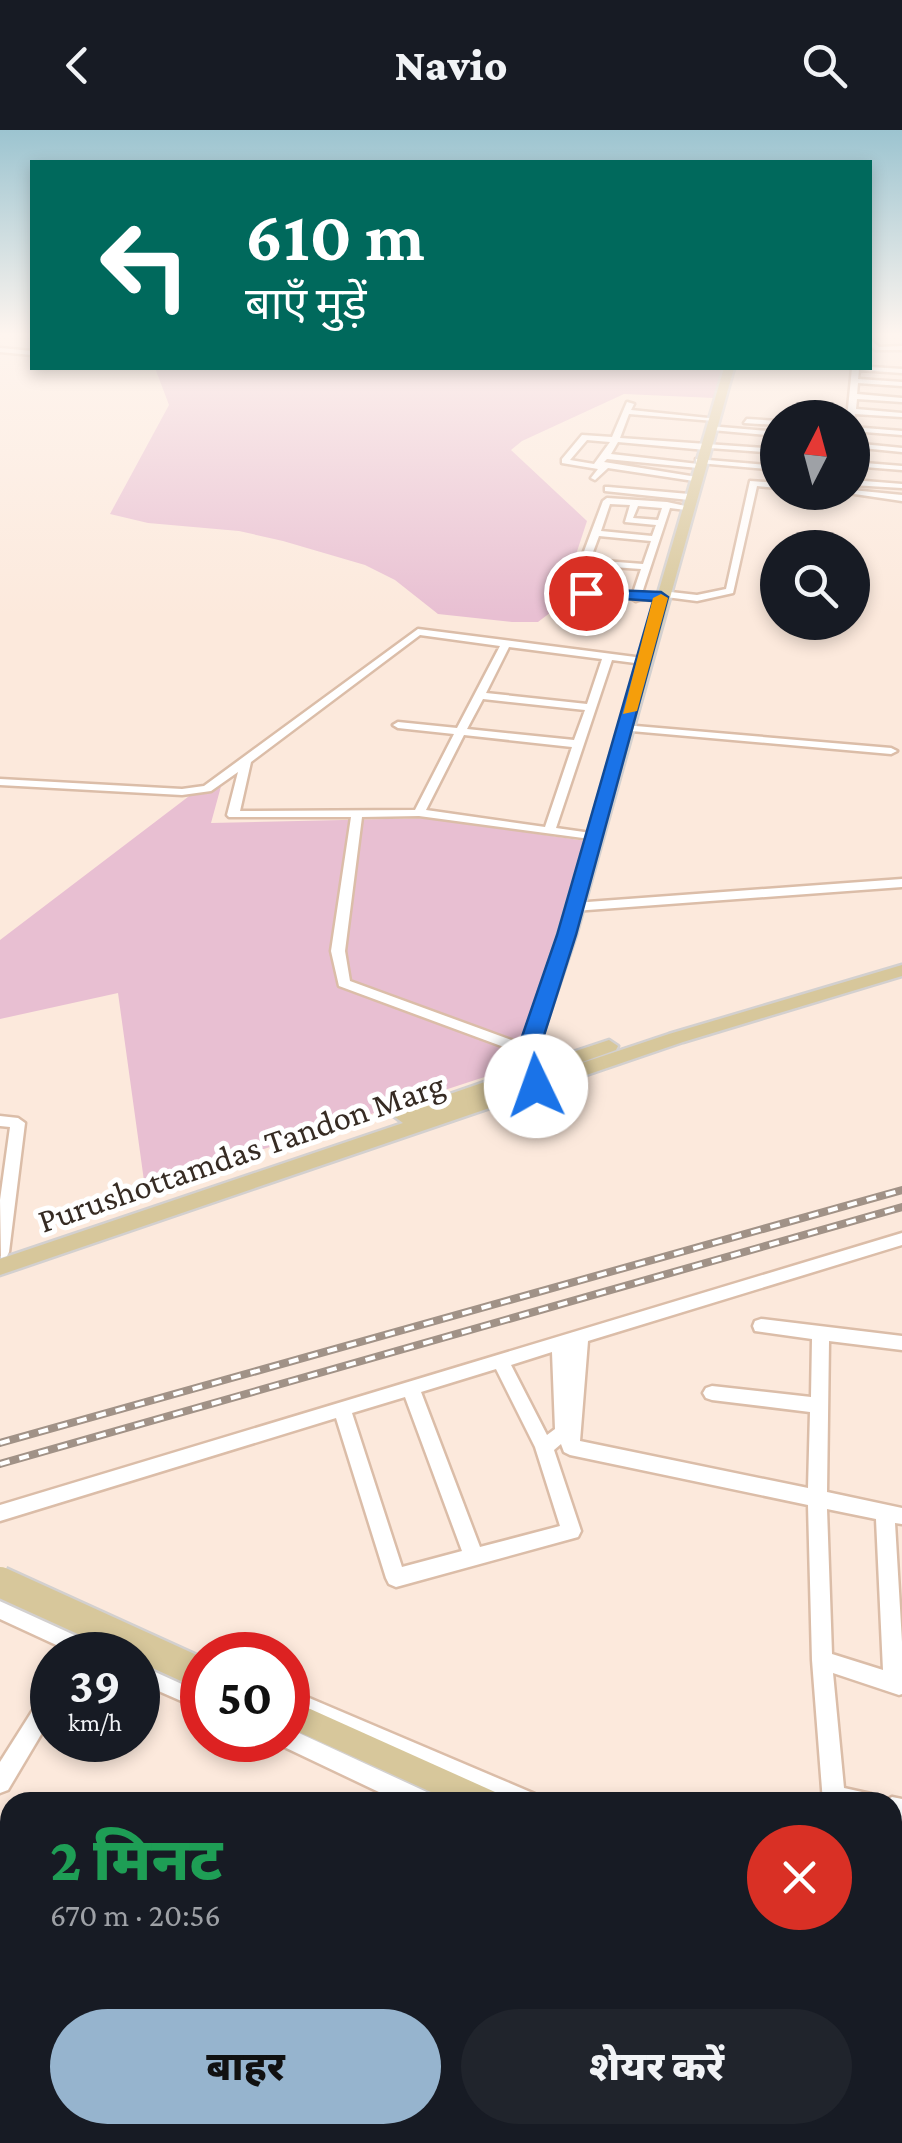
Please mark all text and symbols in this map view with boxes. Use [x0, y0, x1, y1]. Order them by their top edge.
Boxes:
icon: back [50, 38, 105, 93]
icon: search [797, 38, 852, 93]
text: Navio [394, 40, 508, 90]
text: 610 m [245, 197, 425, 275]
icon: left [80, 200, 210, 330]
text: बाएँ मुड़ें [245, 279, 367, 329]
north arrow [760, 400, 870, 510]
map controls [760, 400, 870, 640]
button: search [760, 530, 870, 640]
pin [544, 551, 629, 636]
icon: arrive [559, 566, 614, 621]
position arrow [484, 1034, 588, 1138]
street label: Purushottamdas Tandon Marg [33, 1064, 450, 1240]
speed limit sign: 50 [180, 1632, 310, 1762]
text: 39 [69, 1657, 121, 1713]
text: km/h [68, 1709, 122, 1736]
button: close [747, 1825, 852, 1930]
text: 2 मिनट [50, 1826, 222, 1893]
text: 670 m · 20:56 [50, 1897, 221, 1933]
button: बाहर [50, 2009, 441, 2124]
button: शेयर करें [461, 2009, 852, 2124]

